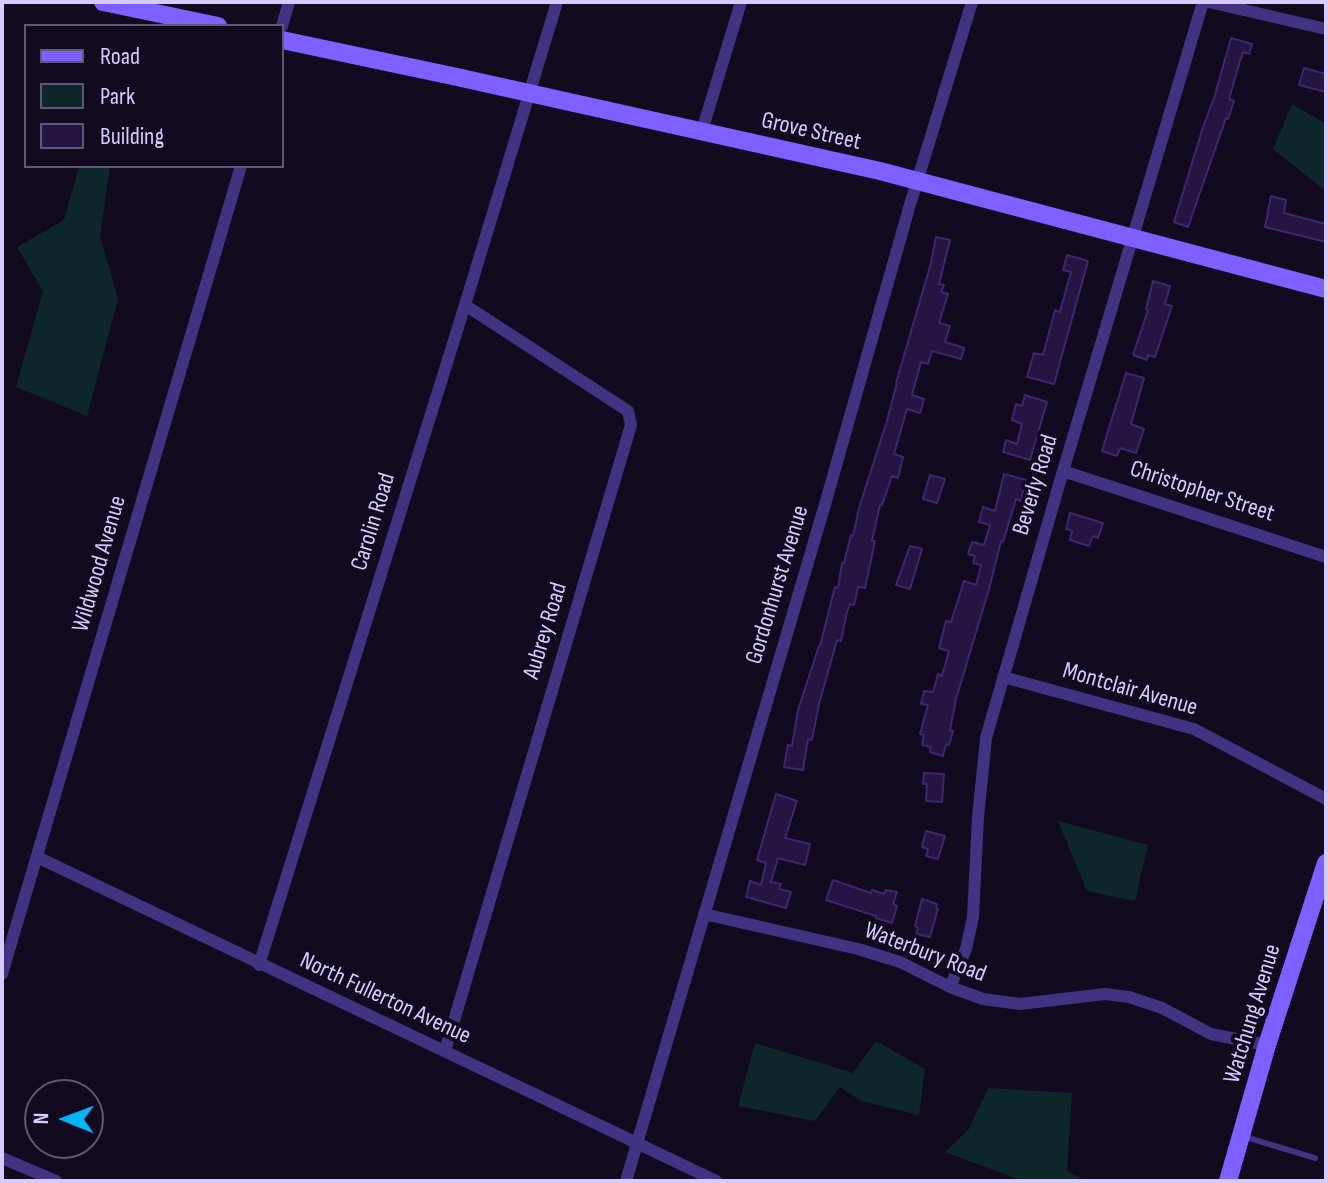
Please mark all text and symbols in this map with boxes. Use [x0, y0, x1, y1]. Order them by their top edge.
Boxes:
legend [24, 24, 284, 168]
text: Road [100, 42, 140, 71]
text: Park [100, 82, 135, 111]
street label: Grove Street [758, 107, 864, 157]
text: Building [100, 122, 164, 151]
street label: Beverly Road [1007, 431, 1065, 539]
street label: Christopher Street [1126, 455, 1278, 529]
street label: Carolin Road [346, 470, 402, 574]
street label: Wildwood Avenue [67, 493, 133, 635]
street label: Gordonhurst Avenue [740, 502, 816, 668]
street label: Aubrey Road [518, 579, 574, 683]
street label: Montclair Avenue [1059, 657, 1201, 723]
street label: Waterbury Road [860, 917, 990, 989]
street label: Watchung Avenue [1218, 941, 1288, 1087]
street label: North Fullerton Avenue [295, 947, 475, 1051]
north arrow [24, 1079, 104, 1159]
text: N [28, 1112, 55, 1125]

